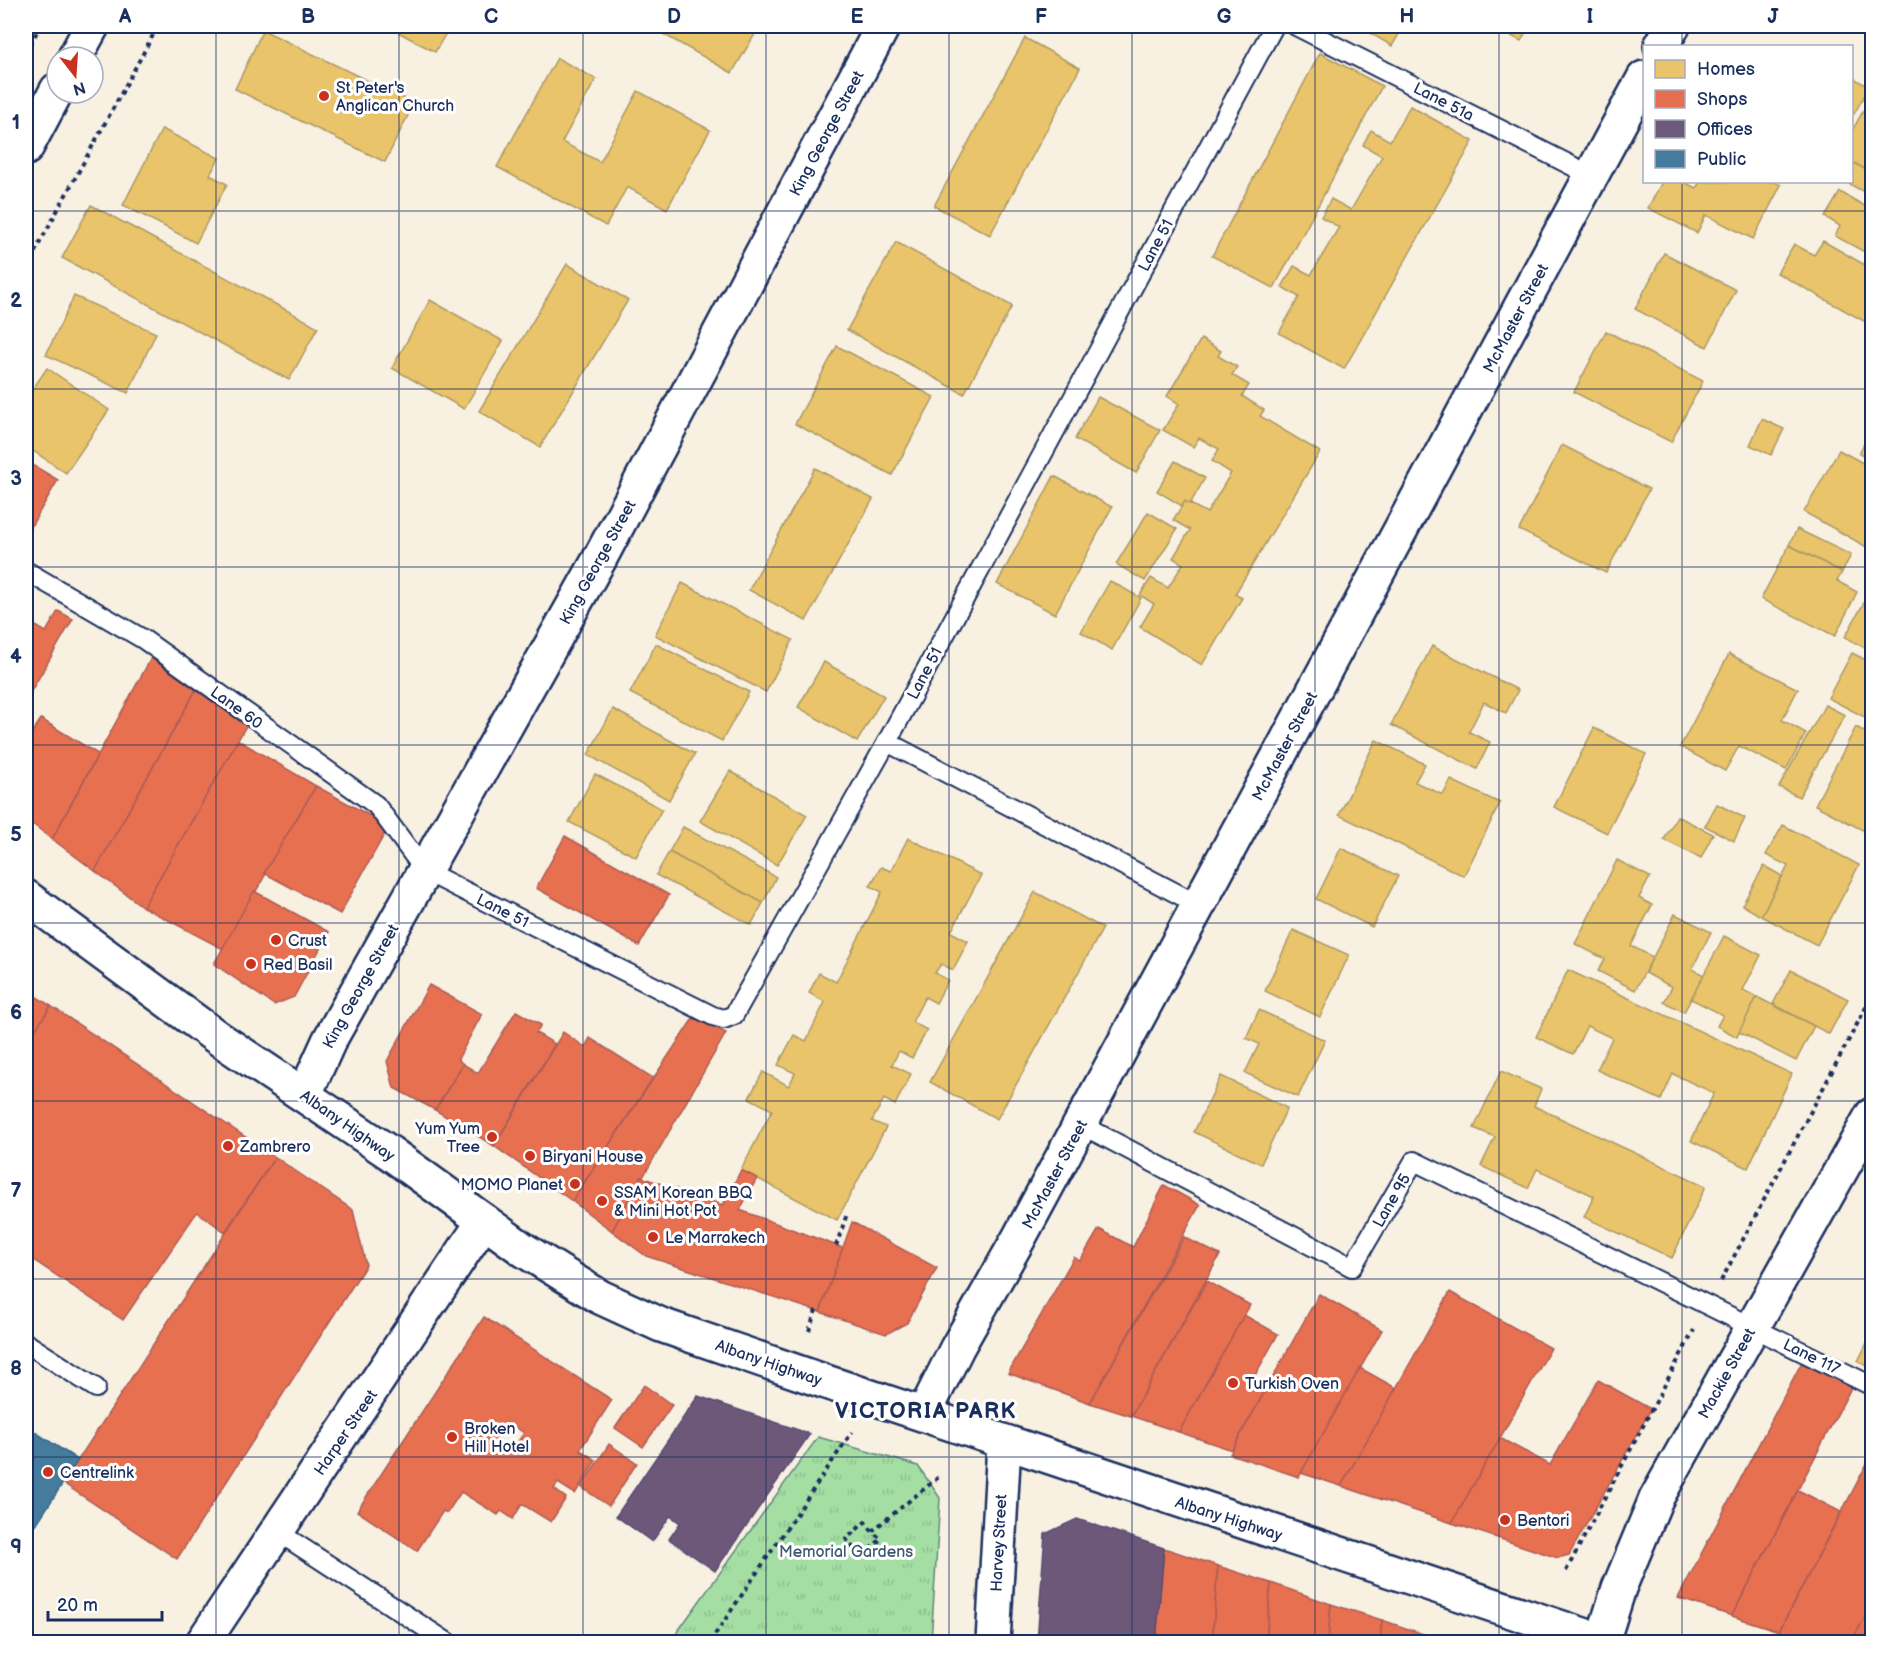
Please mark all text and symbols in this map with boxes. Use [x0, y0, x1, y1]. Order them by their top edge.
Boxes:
text: A [118, 5, 132, 29]
text: B [301, 5, 315, 29]
text: C [484, 5, 498, 29]
text: D [667, 5, 681, 29]
text: E [851, 5, 864, 29]
text: F [1035, 5, 1047, 29]
text: G [1217, 5, 1232, 29]
text: H [1400, 5, 1414, 29]
text: I [1587, 5, 1593, 29]
text: J [1768, 5, 1780, 29]
north arrow [45, 45, 105, 105]
legend [1643, 45, 1853, 183]
text: Homes [1697, 59, 1755, 80]
street label: King George Street [786, 68, 868, 200]
text: N [70, 77, 87, 99]
place label: St Peter's Anglican Church [336, 79, 454, 116]
street label: Lane 51a [1410, 79, 1477, 126]
marker: St Peter's Anglican Church [317, 89, 331, 103]
text: Shops [1697, 89, 1748, 110]
text: 1 [12, 111, 20, 135]
text: Offices [1697, 119, 1753, 140]
text: Public [1697, 149, 1746, 170]
street label: Lane 51 [1135, 217, 1178, 275]
street label: McMaster Street [1480, 261, 1553, 376]
text: 2 [10, 289, 22, 313]
text: 3 [10, 467, 22, 491]
street label: King George Street [556, 497, 640, 628]
text: 4 [10, 645, 22, 669]
street label: Lane 51 [904, 645, 947, 703]
street label: Lane 60 [206, 683, 266, 733]
street label: McMaster Street [1249, 689, 1322, 804]
text: 5 [10, 823, 22, 847]
street label: Lane 51 [473, 890, 532, 933]
street label: King George Street [319, 921, 403, 1052]
place label: Crust [288, 932, 327, 951]
marker: Crust [269, 933, 283, 947]
place label: Red Basil [263, 956, 333, 975]
marker: Red Basil [244, 957, 258, 971]
text: 6 [10, 1001, 22, 1025]
street label: Albany Highway [296, 1087, 399, 1166]
street label: McMaster Street [1019, 1117, 1092, 1232]
place label: Yum Yum Tree [414, 1120, 481, 1157]
marker: Yum Yum Tree [485, 1130, 499, 1144]
place label: Zambrero [239, 1138, 311, 1157]
marker: Zambrero [221, 1139, 235, 1153]
place label: Biryani House [542, 1148, 644, 1167]
marker: Biryani House [523, 1149, 537, 1163]
street label: Lane 95 [1369, 1170, 1415, 1231]
place label: MOMO Planet [461, 1176, 563, 1195]
marker: MOMO Planet [568, 1177, 582, 1191]
text: 7 [10, 1179, 22, 1203]
place label: SSAM Korean BBQ & Mini Hot Pot [614, 1184, 753, 1221]
marker: SSAM Korean BBQ & Mini Hot Pot [595, 1194, 609, 1208]
place label: Le Marrakech [665, 1229, 765, 1248]
marker: Le Marrakech [646, 1230, 660, 1244]
street label: Mackie Street [1695, 1325, 1760, 1422]
street label: Lane 117 [1780, 1335, 1843, 1379]
street label: Albany Highway [713, 1336, 825, 1391]
text: 8 [10, 1357, 22, 1381]
place label: Turkish Oven [1245, 1375, 1339, 1394]
marker: Turkish Oven [1226, 1376, 1240, 1390]
street label: Harper Street [311, 1386, 382, 1479]
district label: VICTORIA PARK [835, 1398, 1017, 1425]
place label: Broken Hill Hotel [464, 1420, 529, 1457]
marker: Broken Hill Hotel [445, 1430, 459, 1444]
place label: Centrelink [60, 1464, 134, 1483]
marker: Centrelink [41, 1465, 55, 1479]
street label: Albany Highway [1173, 1493, 1285, 1546]
street label: Harvey Street [987, 1494, 1012, 1592]
place label: Bentori [1517, 1512, 1570, 1531]
marker: Bentori [1498, 1513, 1512, 1527]
text: 9 [10, 1535, 22, 1559]
park label: Memorial Gardens [779, 1543, 913, 1562]
scale bar [48, 1584, 162, 1622]
text: 20 m [57, 1595, 98, 1616]

